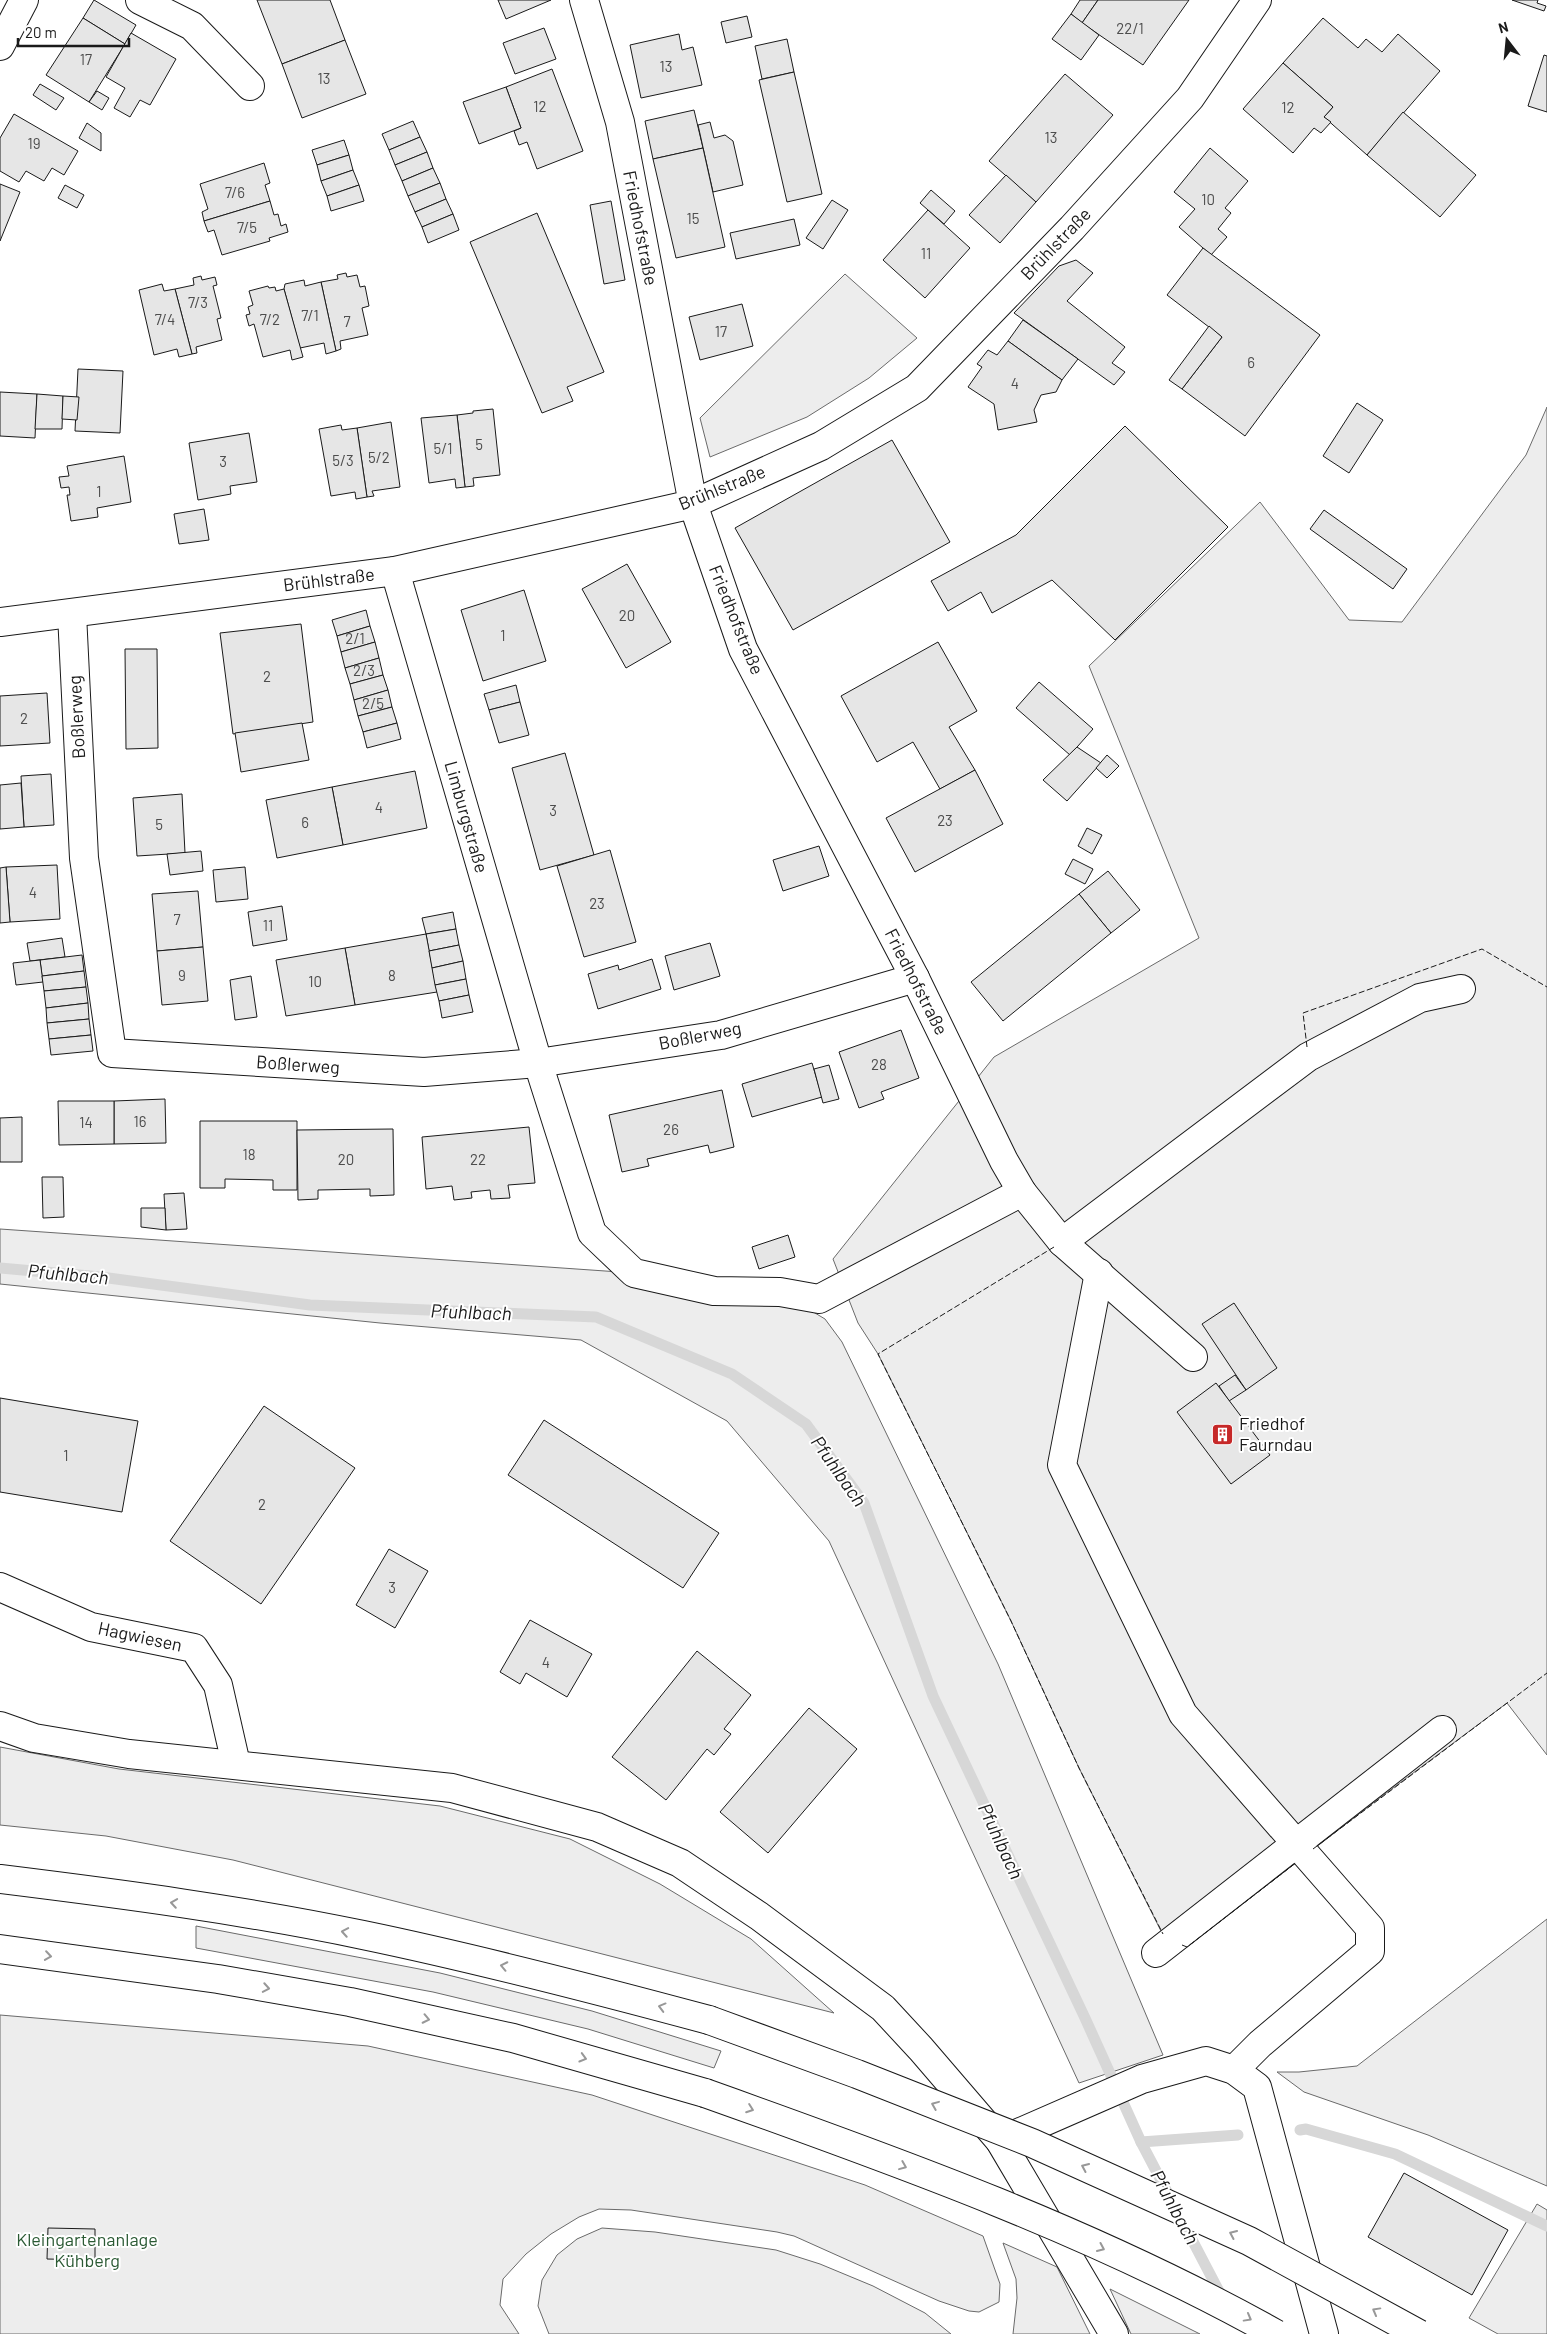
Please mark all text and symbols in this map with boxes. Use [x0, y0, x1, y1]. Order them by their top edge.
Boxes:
scale bar [18, 15, 129, 47]
north arrow [1482, 15, 1532, 65]
text: N [1496, 18, 1510, 36]
house number: 22/1 [1116, 19, 1144, 37]
text: 20 m [25, 23, 57, 41]
house number: 17 [80, 50, 92, 68]
house number: 13 [660, 57, 672, 75]
house number: 13 [318, 69, 330, 87]
house number: 12 [533, 97, 547, 115]
house number: 12 [1281, 98, 1295, 116]
house number: 13 [1045, 128, 1057, 146]
house number: 19 [27, 134, 41, 152]
street label: Friedhofstraße [619, 169, 663, 287]
house number: 7/6 [225, 183, 245, 201]
house number: 10 [1201, 190, 1215, 208]
street label: Brühlstraße [1015, 203, 1095, 284]
house number: 15 [687, 209, 699, 227]
house number: 7/5 [237, 218, 257, 236]
house number: 11 [921, 244, 931, 262]
house number: 7/3 [188, 293, 208, 311]
house number: 7/1 [301, 306, 319, 324]
house number: 7/4 [155, 310, 175, 328]
house number: 7/2 [260, 310, 280, 328]
house number: 7 [343, 312, 351, 330]
house number: 17 [715, 322, 727, 340]
house number: 6 [1247, 353, 1255, 371]
house number: 4 [1011, 374, 1019, 392]
house number: 5 [475, 435, 483, 453]
house number: 5/1 [434, 439, 452, 457]
house number: 5/2 [368, 448, 390, 466]
house number: 5/3 [332, 451, 354, 469]
house number: 3 [219, 452, 227, 470]
street label: Brühlstraße [675, 460, 768, 514]
house number: 1 [96, 482, 102, 500]
street label: Brühlstraße [282, 562, 376, 596]
street label: Friedhofstraße [705, 562, 769, 678]
house number: 20 [619, 606, 635, 624]
house number: 1 [500, 626, 506, 644]
house number: 2/1 [345, 629, 365, 647]
house number: 2/3 [353, 661, 375, 679]
house number: 2 [263, 667, 271, 685]
street label: Boßlerweg [63, 675, 89, 759]
house number: 2/5 [362, 694, 384, 712]
house number: 2 [20, 709, 28, 727]
street label: Limburgstraße [440, 758, 493, 875]
house number: 4 [375, 798, 383, 816]
house number: 3 [549, 801, 557, 819]
house number: 23 [937, 811, 953, 829]
house number: 6 [301, 813, 309, 831]
house number: 5 [155, 815, 163, 833]
house number: 4 [29, 883, 37, 901]
house number: 23 [589, 894, 605, 912]
house number: 7 [173, 910, 181, 928]
house number: 11 [263, 916, 273, 934]
street label: Friedhofstraße [881, 925, 953, 1038]
house number: 9 [178, 966, 186, 984]
house number: 8 [388, 966, 396, 984]
house number: 10 [308, 972, 322, 990]
street label: Boßlerweg [657, 1016, 743, 1054]
street label: Boßlerweg [255, 1050, 341, 1078]
house number: 28 [871, 1055, 887, 1073]
house number: 16 [134, 1112, 146, 1130]
house number: 14 [79, 1113, 93, 1131]
house number: 26 [663, 1120, 679, 1138]
house number: 18 [242, 1145, 256, 1163]
house number: 20 [338, 1150, 354, 1168]
house number: 22 [470, 1150, 486, 1168]
water label: Pfuhlbach [27, 1259, 110, 1289]
water label: Pfuhlbach [430, 1299, 512, 1324]
place label: Friedhof Faurndau [1239, 1412, 1312, 1455]
building icon: Friedhof Faurndau [1211, 1422, 1235, 1446]
water label: Pfuhlbach [807, 1431, 872, 1511]
house number: 1 [63, 1446, 69, 1464]
house number: 2 [258, 1495, 266, 1513]
house number: 3 [388, 1578, 396, 1596]
street label: Hagwiesen [96, 1616, 184, 1656]
house number: 4 [542, 1653, 550, 1671]
water label: Pfuhlbach [974, 1799, 1029, 1882]
one-way arrow [169, 1898, 178, 1908]
one-way arrow [341, 1927, 350, 1937]
one-way arrow [44, 1950, 53, 1960]
one-way arrow [500, 1961, 509, 1972]
one-way arrow [262, 1982, 271, 1992]
one-way arrow [657, 2002, 666, 2013]
one-way arrow [421, 2013, 430, 2024]
one-way arrow [579, 2053, 587, 2063]
one-way arrow [931, 2100, 940, 2111]
one-way arrow [746, 2103, 754, 2113]
one-way arrow [898, 2159, 907, 2170]
one-way arrow [1081, 2163, 1090, 2173]
water label: Pfuhlbach [1146, 2166, 1205, 2248]
park label: Kleingartenanlage Kühberg [16, 2228, 158, 2271]
one-way arrow [1229, 2230, 1238, 2240]
one-way arrow [1096, 2242, 1105, 2253]
one-way arrow [1373, 2307, 1382, 2317]
one-way arrow [1242, 2312, 1251, 2322]

